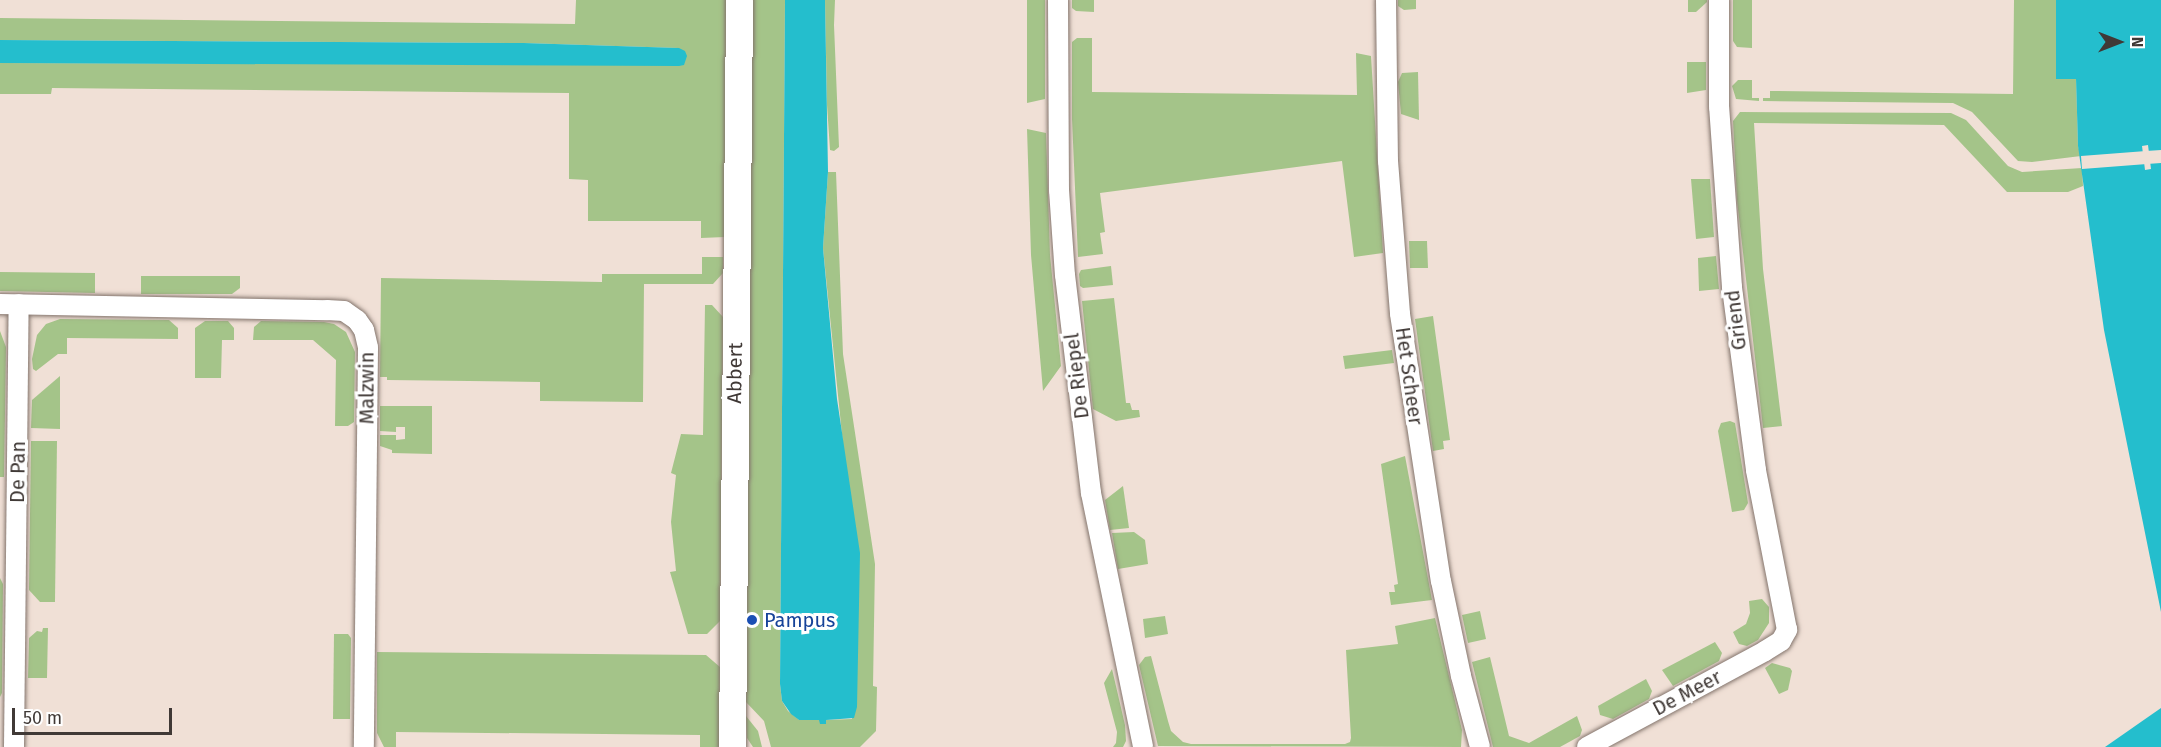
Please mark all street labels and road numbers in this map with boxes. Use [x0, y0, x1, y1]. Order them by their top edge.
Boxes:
street label: Griend [1720, 288, 1752, 352]
street label: Het Scheer [1390, 325, 1428, 427]
street label: De Riepel [1060, 332, 1094, 420]
street label: Abbert [722, 342, 748, 404]
street label: Malzwin [355, 352, 379, 424]
street label: De Pan [5, 441, 31, 503]
street label: De Meer [1649, 665, 1725, 721]

